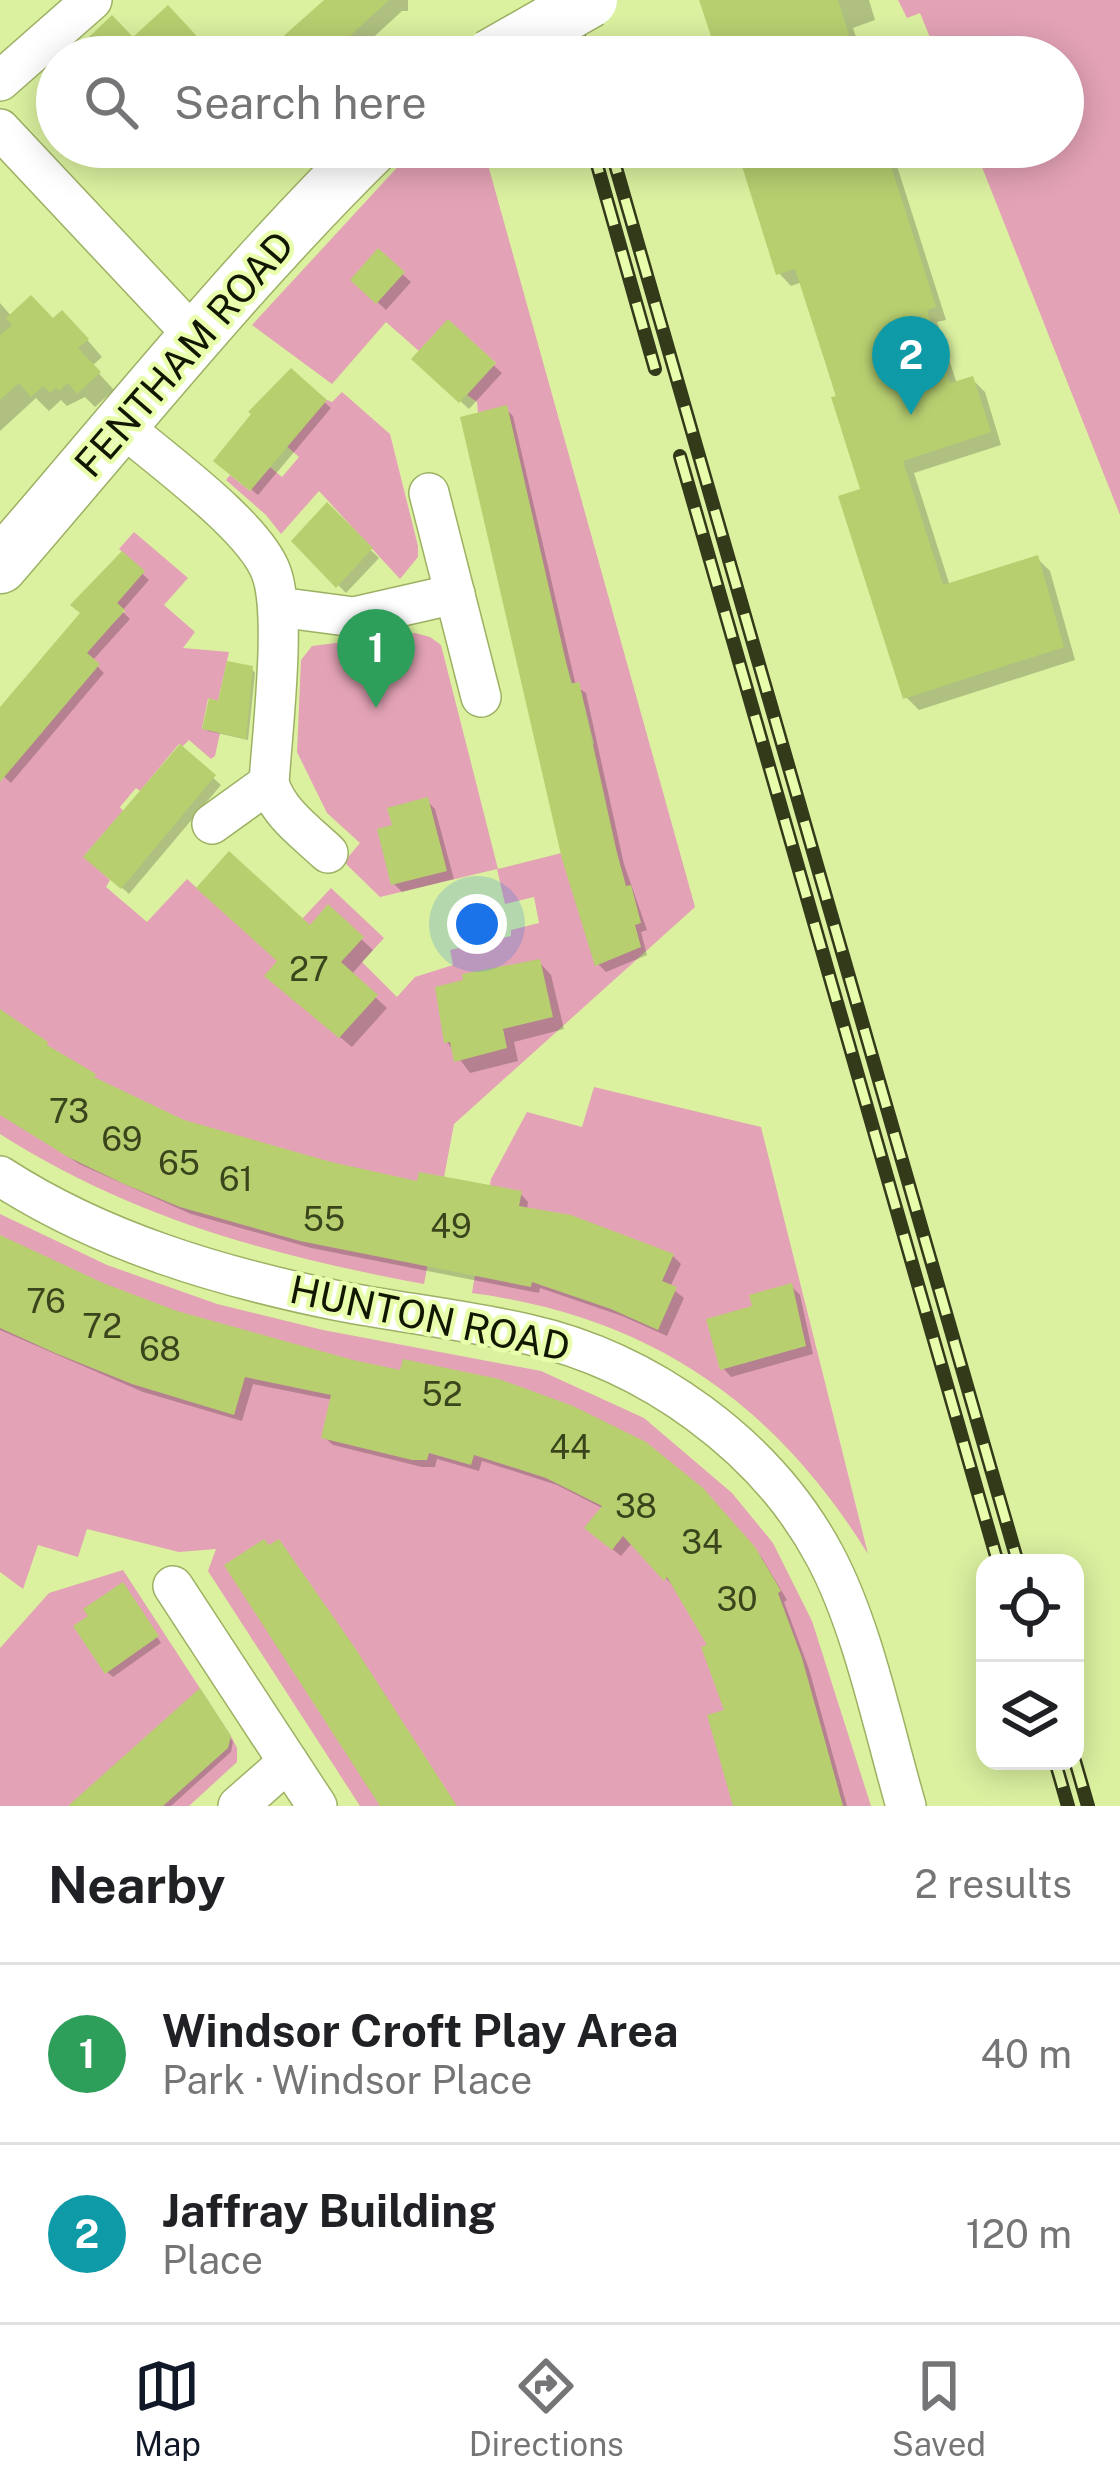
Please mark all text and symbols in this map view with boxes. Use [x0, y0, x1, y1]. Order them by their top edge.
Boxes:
search box [36, 36, 1084, 168]
icon: search [78, 69, 144, 135]
text: Search here [174, 76, 427, 129]
street label: FENTHAM ROAD [65, 222, 303, 486]
pin: 2 [872, 316, 950, 415]
pin: 1 [337, 609, 415, 708]
your location [447, 894, 507, 954]
house number: 27 [289, 950, 329, 988]
house number: 73 [49, 1092, 89, 1130]
house number: 69 [102, 1120, 142, 1158]
house number: 65 [158, 1144, 200, 1182]
house number: 61 [219, 1160, 253, 1198]
house number: 55 [303, 1200, 345, 1238]
house number: 49 [430, 1207, 472, 1245]
street label: HUNTON ROAD [286, 1266, 574, 1370]
house number: 76 [26, 1282, 66, 1320]
house number: 72 [82, 1307, 122, 1345]
house number: 68 [139, 1330, 181, 1368]
house number: 52 [422, 1375, 462, 1413]
house number: 44 [549, 1428, 591, 1466]
house number: 38 [615, 1487, 657, 1525]
house number: 34 [681, 1523, 723, 1561]
map controls [976, 1554, 1084, 1770]
button: locate [976, 1554, 1084, 1662]
house number: 30 [717, 1580, 757, 1618]
button: layers [976, 1662, 1084, 1770]
text: Nearby [48, 1855, 225, 1914]
text: 2 results [915, 1861, 1072, 1907]
text: Windsor Croft Play Area [162, 2004, 679, 2057]
text: 1 [79, 2031, 95, 2077]
text: 40 m [980, 2031, 1072, 2077]
text: Park · Windsor Place [162, 2057, 532, 2103]
text: Jaffray Building [162, 2184, 496, 2237]
text: 2 [75, 2211, 99, 2257]
text: 120 m [966, 2211, 1072, 2257]
text: Place [162, 2237, 263, 2283]
tab: Map [134, 2353, 201, 2463]
tab: Directions [469, 2353, 624, 2463]
tab: Saved [892, 2353, 986, 2463]

